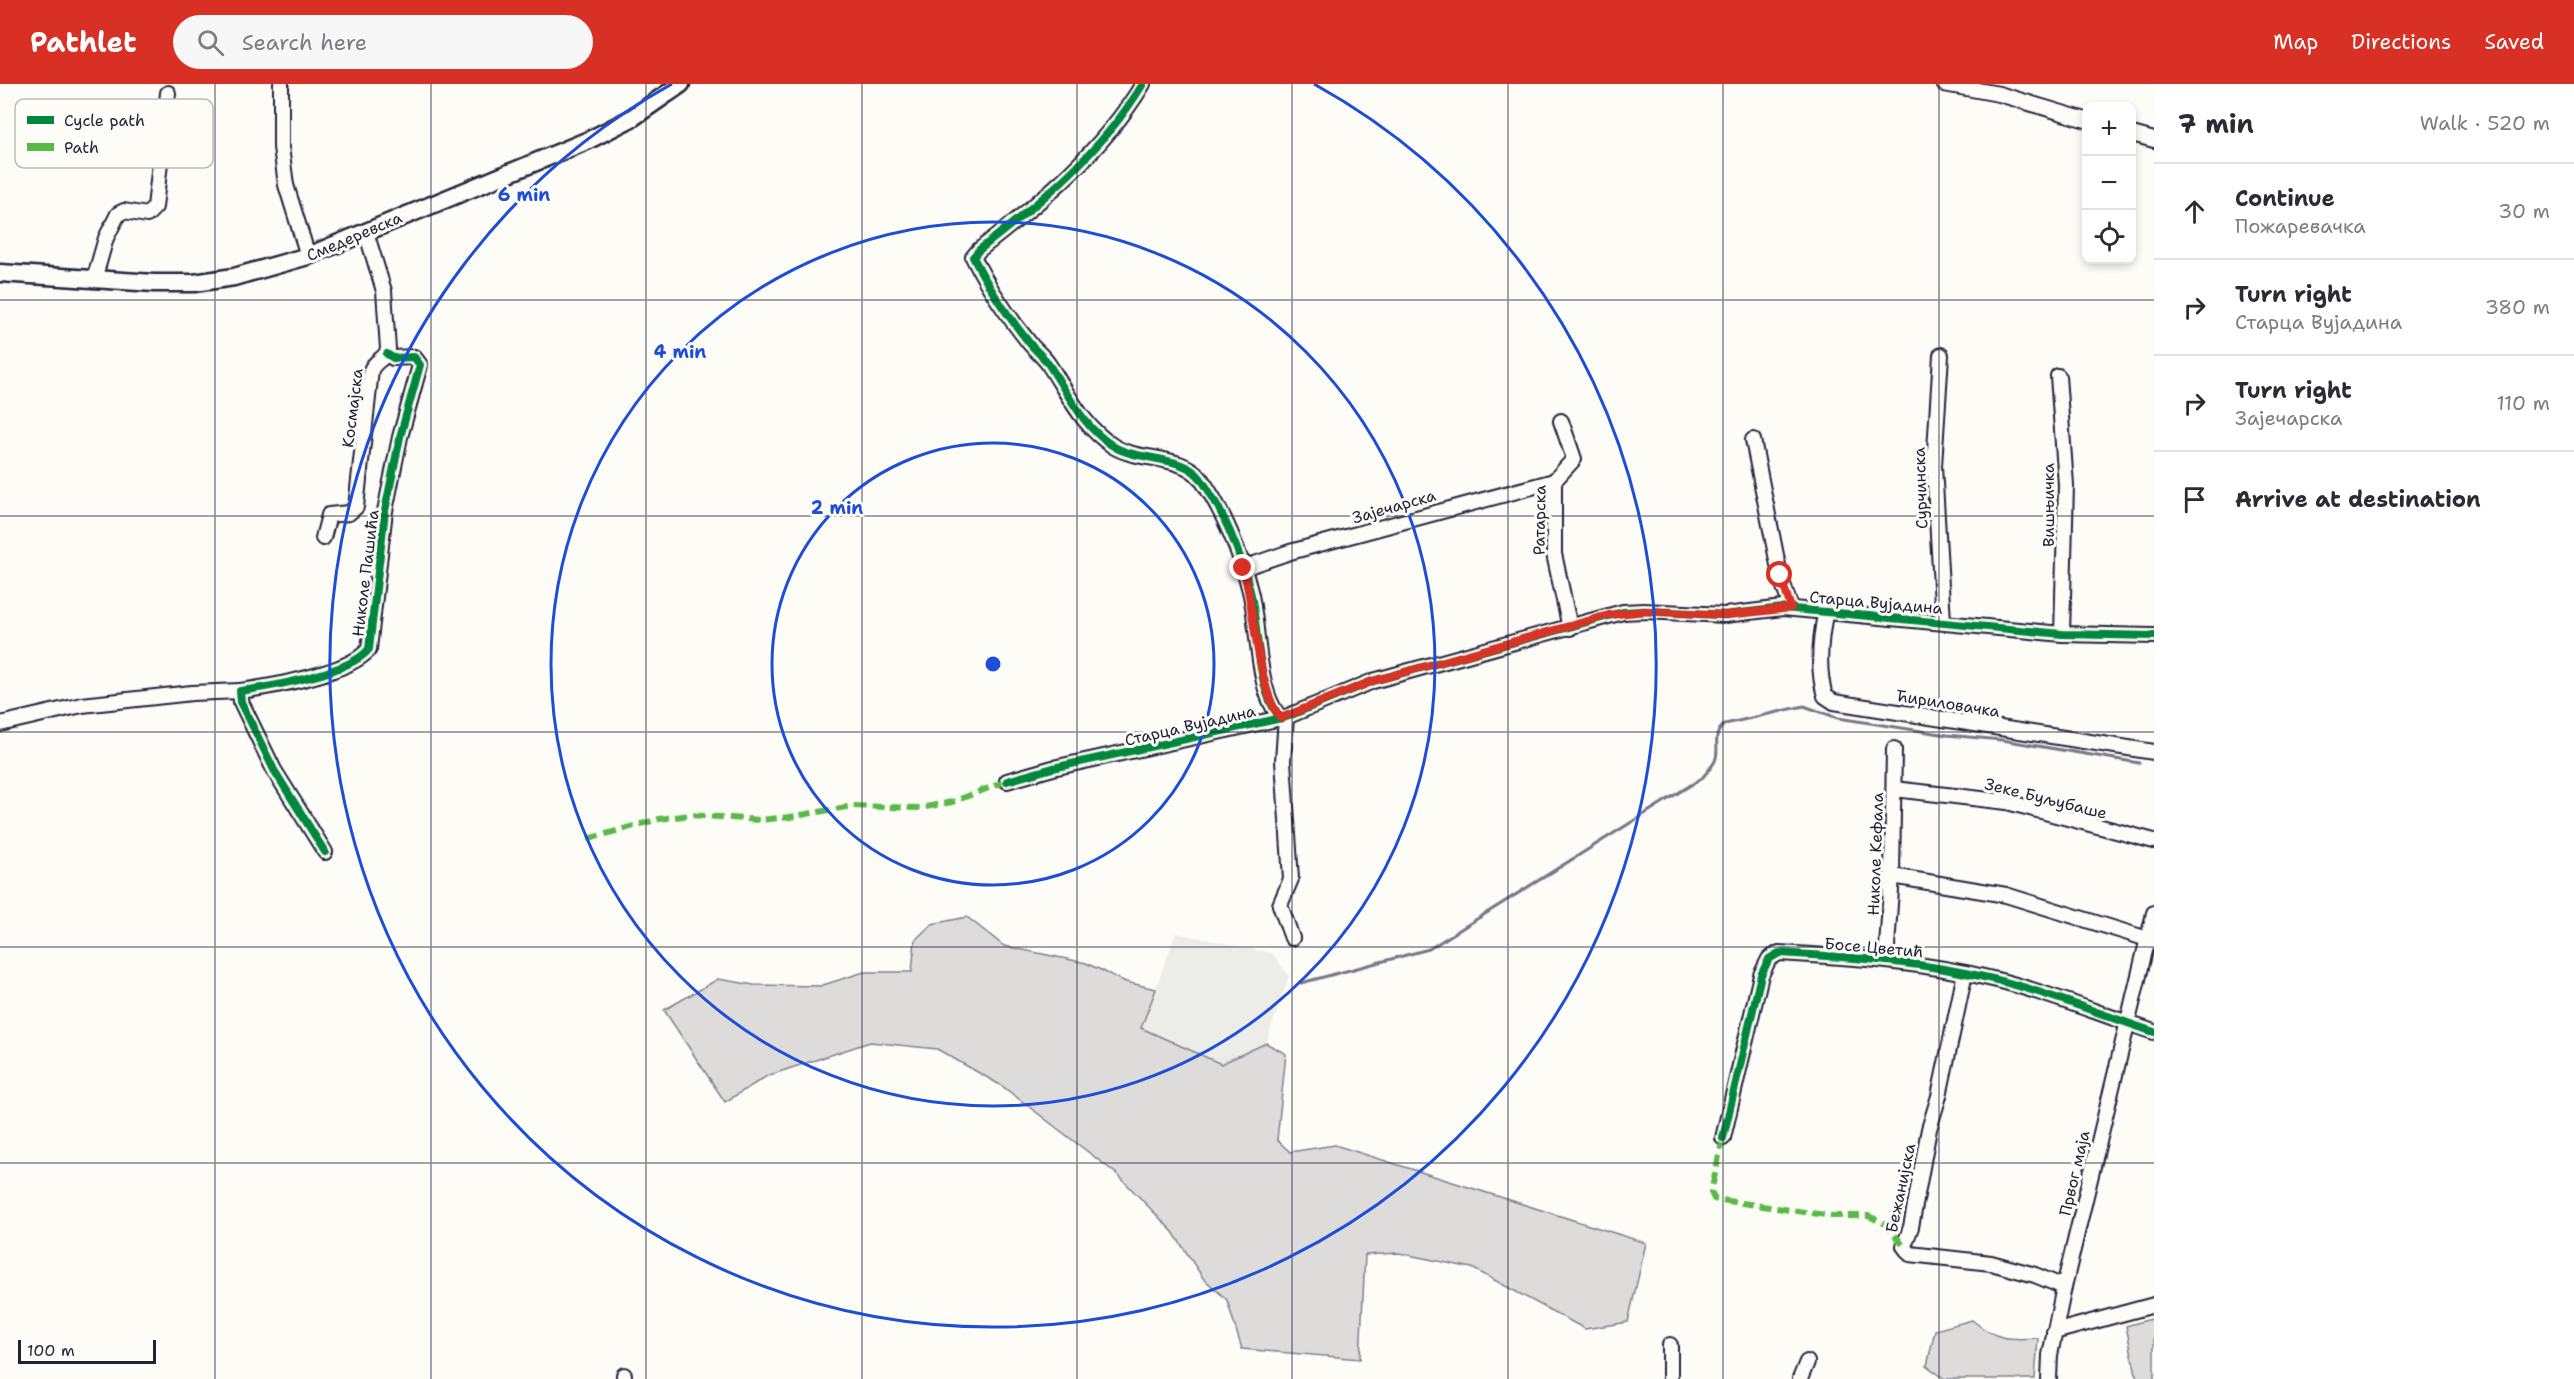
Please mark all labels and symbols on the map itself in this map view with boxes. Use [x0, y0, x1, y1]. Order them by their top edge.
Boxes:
legend [15, 99, 213, 168]
text: Cycle path [64, 110, 145, 131]
text: Path [64, 137, 99, 158]
text: 6 min [498, 183, 550, 207]
street label: Смедеревска [303, 207, 405, 266]
text: 4 min [654, 340, 706, 364]
street label: Космајска [337, 367, 368, 449]
street label: Сурчинска [1909, 447, 1932, 529]
street label: Вишњичка [2038, 463, 2059, 547]
street label: Зајечарска [1350, 485, 1438, 528]
street label: Ратарска [1528, 485, 1551, 555]
text: 2 min [811, 496, 863, 520]
street label: Николе Пашића [347, 508, 384, 638]
route end [1229, 554, 1255, 580]
route start [1766, 561, 1792, 587]
street label: Старца Вујадина [1808, 586, 1943, 619]
centre of rings [983, 654, 1003, 674]
street label: Ћириловачка [1894, 685, 2001, 722]
street label: Старца Вујадина [1123, 700, 1258, 751]
street label: Зеке Буљубаше [1983, 773, 2109, 824]
street label: Николе Кефала [1863, 792, 1888, 916]
street label: Босе Цветић [1824, 933, 1924, 962]
street label: Првог маја [2054, 1128, 2095, 1218]
street label: Бежанијска [1881, 1141, 1920, 1235]
scale bar [18, 1337, 156, 1364]

